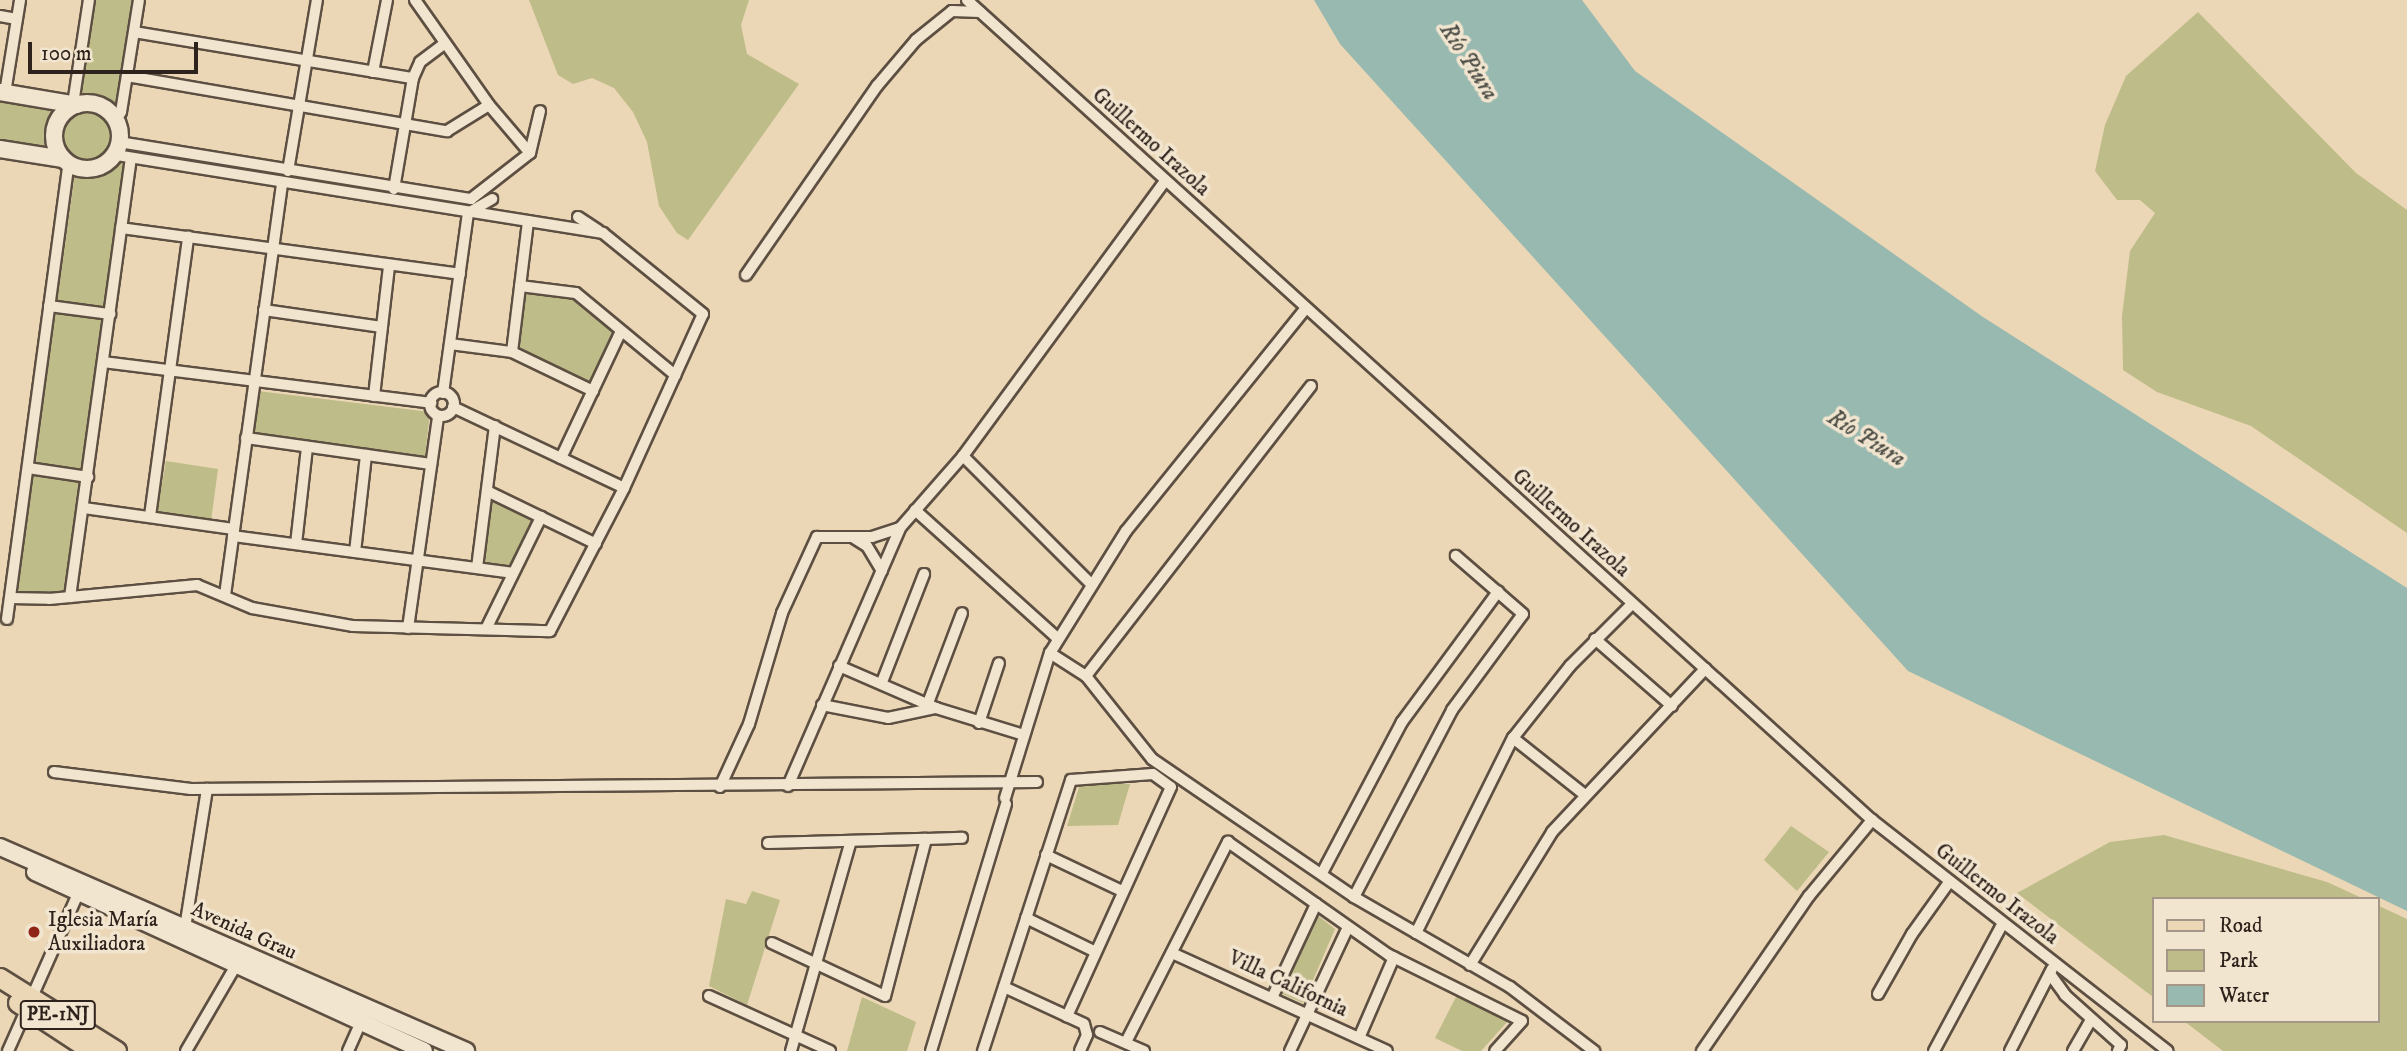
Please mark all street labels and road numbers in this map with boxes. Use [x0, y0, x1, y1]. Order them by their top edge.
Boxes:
street label: Guillermo Irazola [1087, 83, 1215, 201]
street label: Guillermo Irazola [1507, 464, 1635, 582]
street label: Guillermo Irazola [1930, 838, 2064, 950]
street label: Avenida Grau [187, 897, 301, 965]
street label: Villa California [1224, 945, 1352, 1023]
road number: PE-1NJ [20, 1000, 96, 1030]

